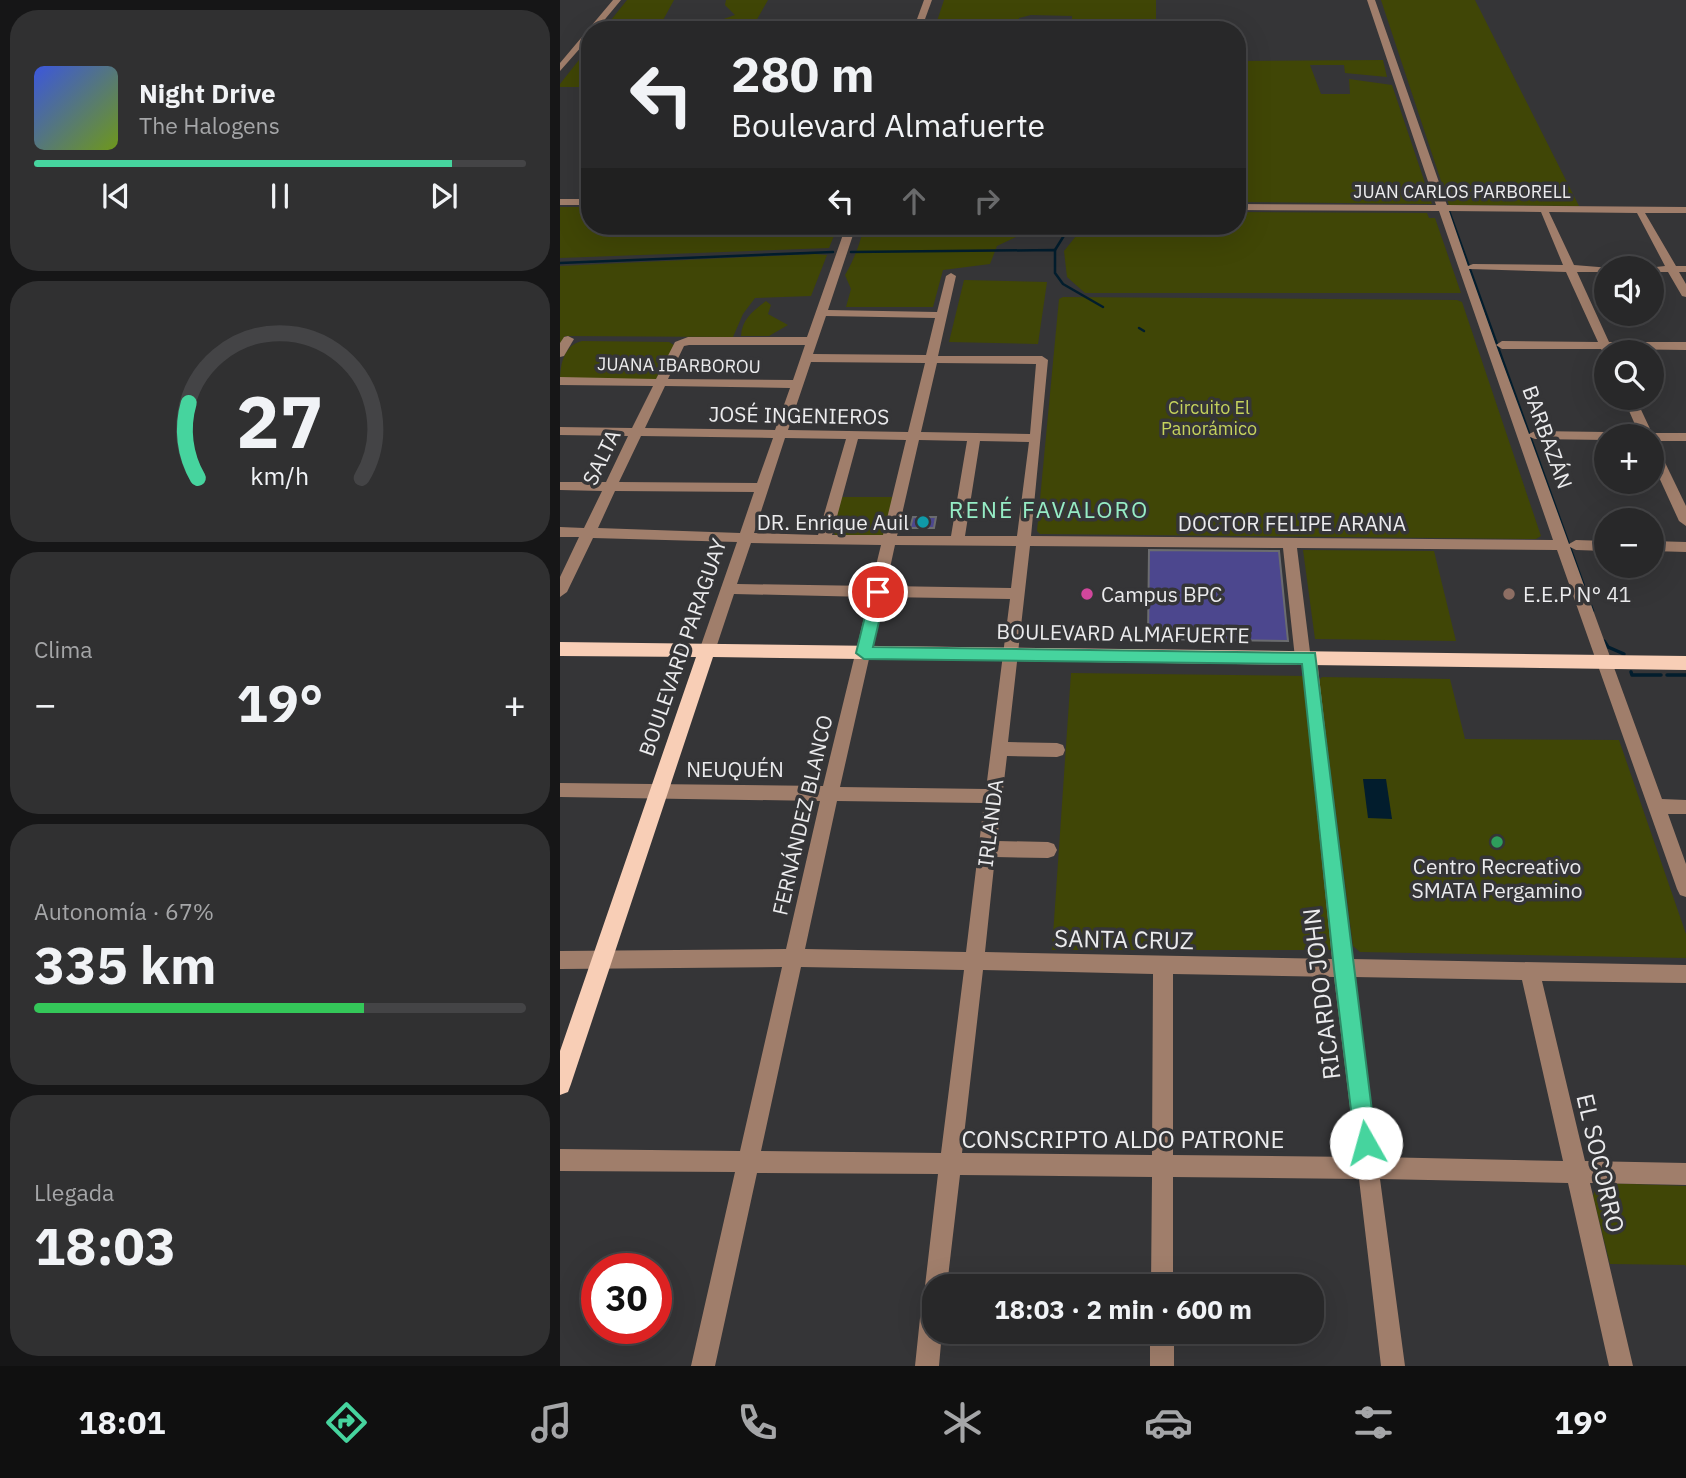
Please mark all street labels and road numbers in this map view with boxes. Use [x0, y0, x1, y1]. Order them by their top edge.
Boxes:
street label: JUAN CARLOS PARBORELL [1353, 180, 1571, 203]
street label: JUANA IBARBOROU [597, 352, 761, 378]
street label: BARBAZÁN [1516, 382, 1580, 492]
street label: JOSÉ INGENIEROS [708, 399, 890, 431]
street label: SALTA [576, 424, 626, 490]
street label: DOCTOR FELIPE ARANA [1178, 509, 1406, 537]
street label: BOULEVARD PARAGUAY [632, 534, 733, 760]
street label: BOULEVARD ALMAFUERTE [996, 617, 1250, 649]
street label: FERNÁNDEZ BLANCO [765, 712, 839, 918]
street label: NEUQUÉN [686, 755, 784, 783]
street label: IRLANDA [971, 777, 1009, 869]
street label: RICARDO JOHN [1295, 906, 1347, 1082]
street label: SANTA CRUZ [1054, 922, 1194, 956]
street label: EL SOCORRO [1569, 1090, 1633, 1236]
street label: CONSCRIPTO ALDO PATRONE [961, 1123, 1285, 1155]

